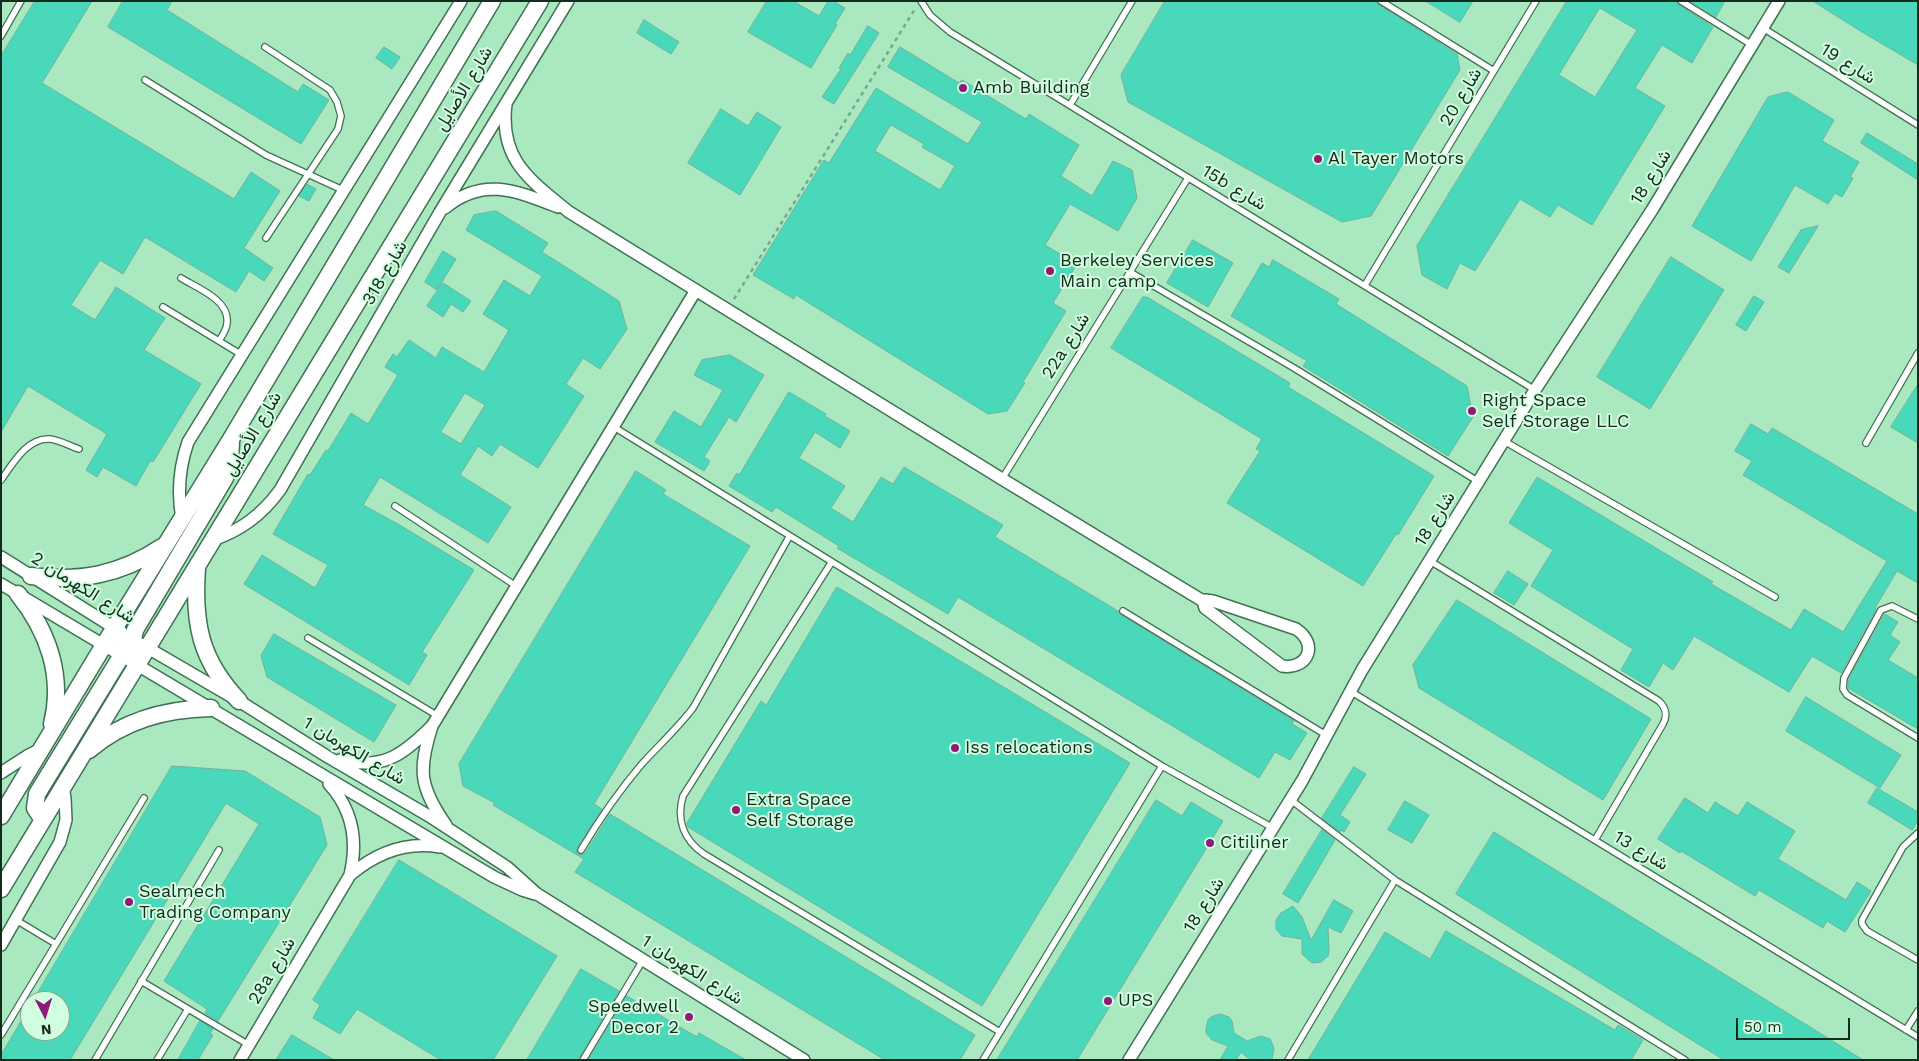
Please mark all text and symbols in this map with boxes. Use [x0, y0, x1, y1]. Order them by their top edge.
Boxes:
street label: شارع 19 [1817, 39, 1879, 89]
street label: شارع الأصايل [430, 43, 498, 135]
street label: شارع 20 [1435, 64, 1487, 130]
place label: Amb Building [973, 77, 1089, 99]
marker: Amb Building [957, 82, 969, 94]
street label: شارع 18 [1626, 146, 1676, 208]
place label: Al Tayer Motors [1328, 148, 1464, 170]
marker: Al Tayer Motors [1312, 153, 1324, 165]
street label: 15b شارع [1198, 160, 1270, 216]
street label: شارع 318 [358, 237, 412, 309]
place label: Berkeley Services Main camp [1060, 250, 1214, 292]
marker: Berkeley Services Main camp [1044, 265, 1056, 277]
street label: 22a شارع [1037, 309, 1095, 383]
street label: شارع الأصايل [219, 388, 287, 480]
place label: Right Space Self Storage LLC [1482, 390, 1629, 432]
marker: Right Space Self Storage LLC [1466, 405, 1478, 417]
street label: شارع 18 [1410, 488, 1460, 550]
street label: شارع الكهرمان 2 [27, 547, 139, 629]
street label: شارع الكهرمان 1 [299, 712, 409, 790]
place label: Iss relocations [965, 737, 1093, 759]
marker: Iss relocations [949, 742, 961, 754]
place label: Extra Space Self Storage [746, 789, 854, 832]
marker: Extra Space Self Storage [730, 804, 742, 816]
street label: شارع 13 [1610, 826, 1672, 876]
place label: Citiliner [1220, 832, 1289, 854]
marker: Citiliner [1204, 837, 1216, 849]
street label: شارع 18 [1179, 874, 1229, 936]
place label: Sealmech Trading Company [139, 881, 291, 924]
marker: Sealmech Trading Company [123, 896, 135, 908]
street label: شارع الكهرمان 1 [637, 930, 747, 1010]
street label: 28a شارع [244, 934, 300, 1008]
place label: UPS [1118, 990, 1153, 1012]
north arrow [20, 991, 70, 1041]
marker: UPS [1102, 995, 1114, 1007]
place label: Speedwell Decor 2 [588, 996, 679, 1038]
scale bar [1739, 1008, 1853, 1040]
marker: Speedwell Decor 2 [683, 1011, 695, 1023]
text: 50 m [1744, 1018, 1781, 1036]
text: N [40, 1022, 52, 1038]

